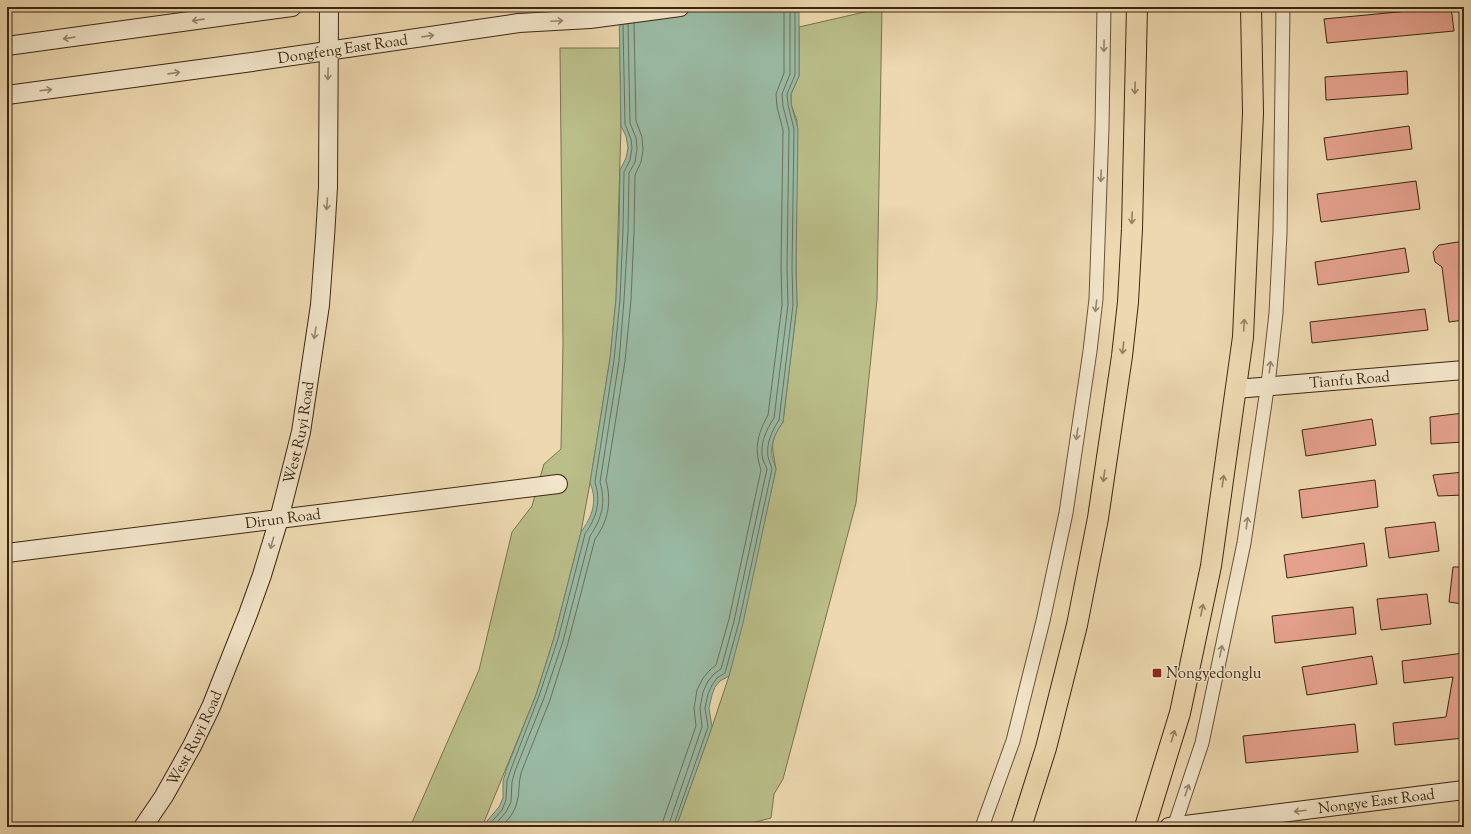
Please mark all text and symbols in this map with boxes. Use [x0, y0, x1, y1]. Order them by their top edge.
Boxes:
one-way arrow [192, 16, 205, 24]
one-way arrow [550, 17, 563, 24]
street label: Dongfeng East Road [277, 30, 410, 70]
one-way arrow [421, 32, 434, 40]
one-way arrow [63, 34, 76, 42]
one-way arrow [1100, 39, 1108, 52]
one-way arrow [325, 67, 332, 80]
one-way arrow [168, 69, 181, 77]
one-way arrow [1132, 81, 1139, 94]
one-way arrow [39, 87, 52, 94]
one-way arrow [1097, 169, 1105, 182]
one-way arrow [323, 197, 331, 210]
one-way arrow [1128, 211, 1136, 224]
one-way arrow [1092, 299, 1099, 312]
one-way arrow [1240, 319, 1247, 332]
one-way arrow [311, 326, 319, 339]
one-way arrow [1119, 341, 1127, 354]
one-way arrow [1266, 361, 1274, 374]
street label: Tianfu Road [1309, 367, 1391, 395]
street label: West Ruyi Road [279, 380, 321, 486]
one-way arrow [1073, 428, 1081, 441]
one-way arrow [1100, 469, 1108, 482]
one-way arrow [1219, 475, 1227, 488]
street label: Dirun Road [244, 505, 323, 535]
one-way arrow [1243, 517, 1251, 530]
one-way arrow [268, 536, 275, 549]
one-way arrow [1198, 604, 1206, 617]
one-way arrow [1218, 645, 1226, 658]
place label: Nongyedonglu [1166, 664, 1262, 685]
marker: Nongyedonglu [1151, 667, 1163, 679]
street label: West Ruyi Road [163, 687, 229, 790]
one-way arrow [1170, 730, 1177, 743]
one-way arrow [1183, 785, 1191, 797]
street label: Nongye East Road [1317, 785, 1437, 820]
one-way arrow [1294, 807, 1307, 814]

